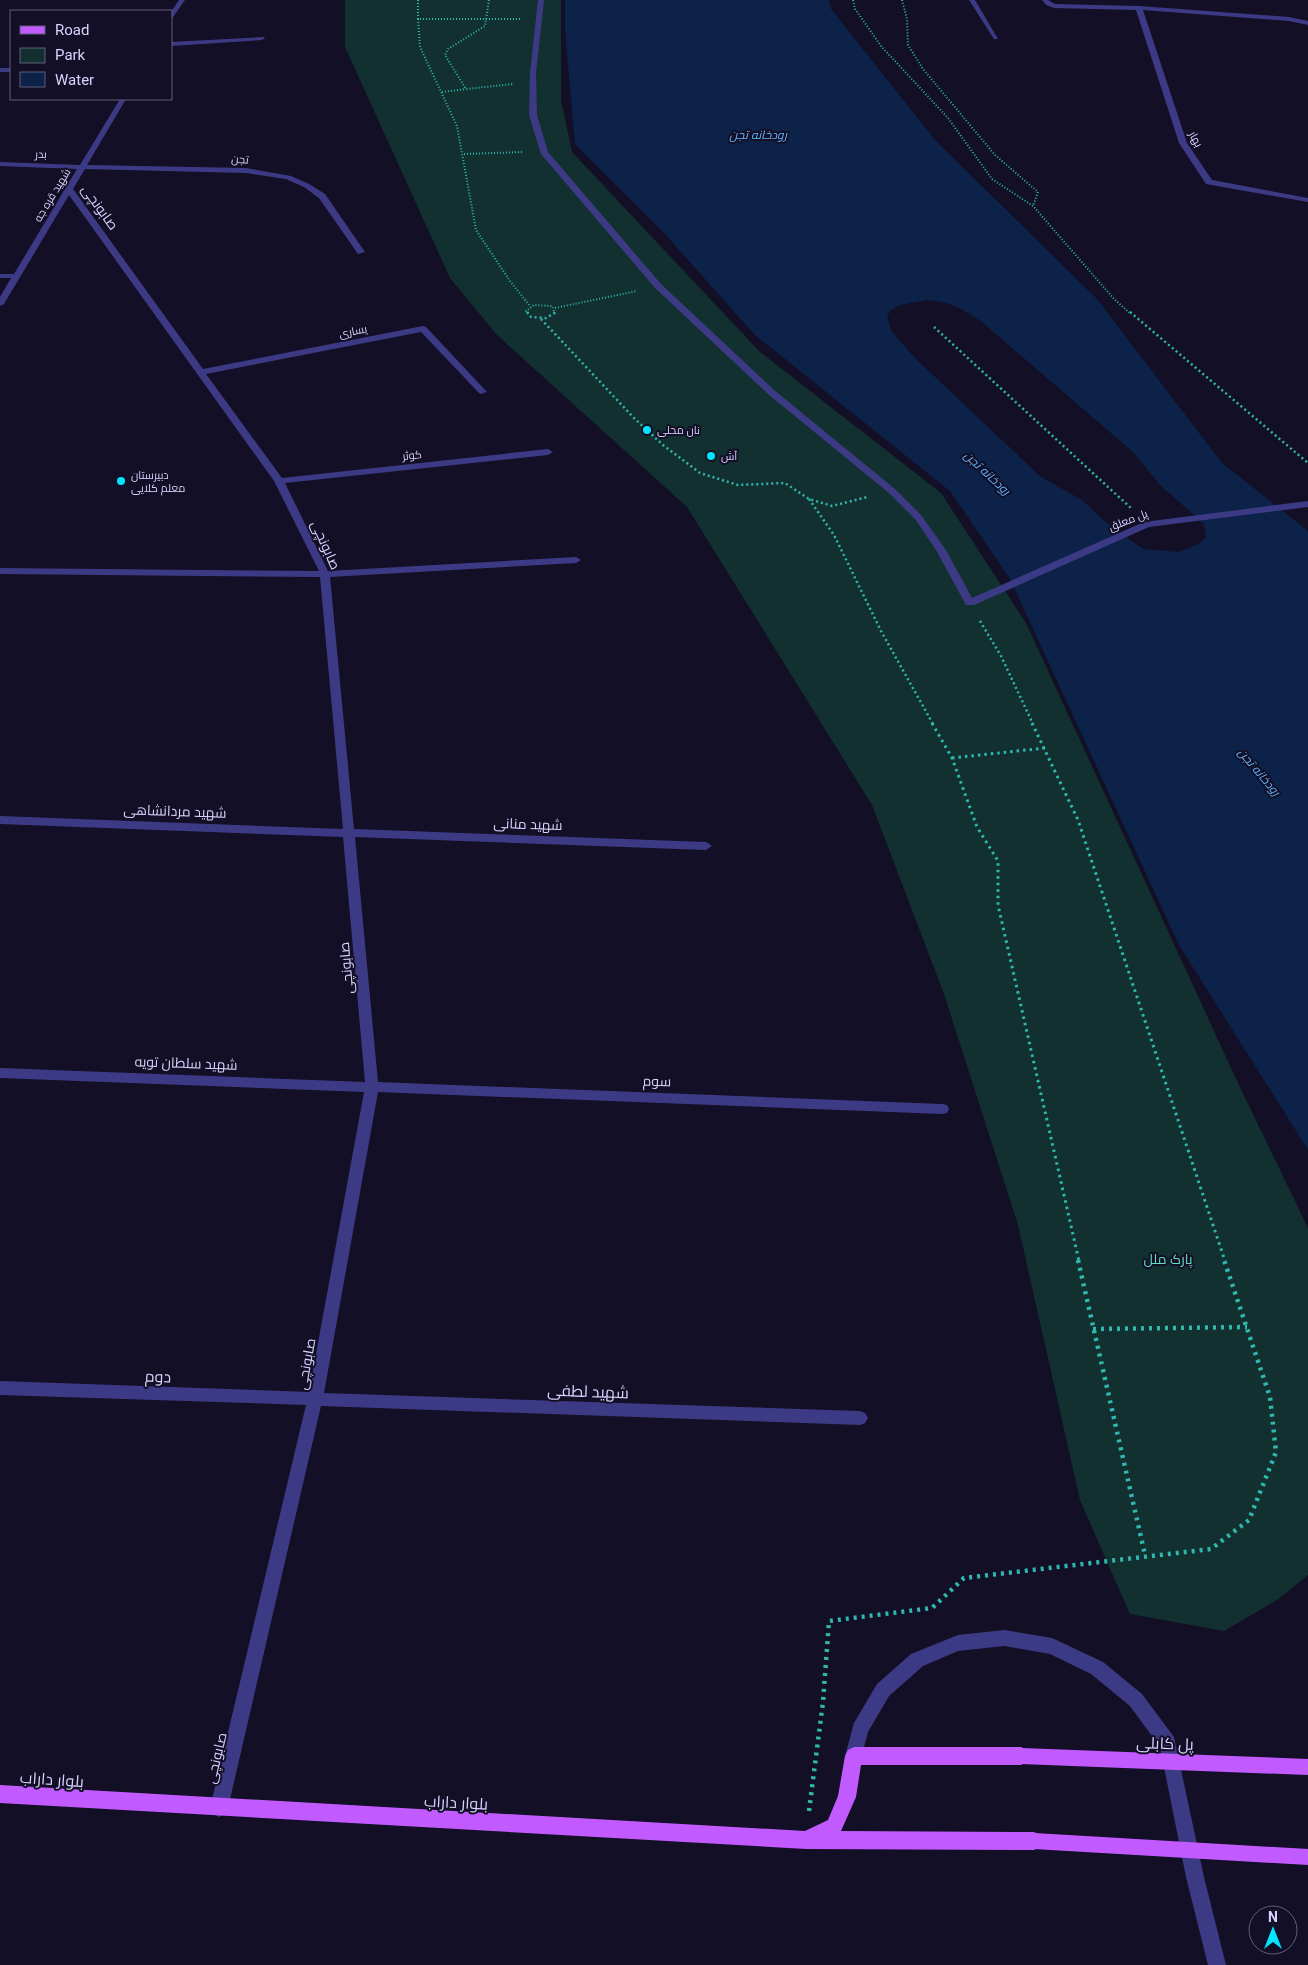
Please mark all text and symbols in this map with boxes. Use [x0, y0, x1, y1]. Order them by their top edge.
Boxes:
legend [10, 10, 172, 100]
text: Road [55, 21, 89, 39]
text: Park [55, 46, 86, 64]
text: Water [55, 71, 94, 89]
water label: رودخانه تجن [729, 128, 788, 142]
street label: بهار [1186, 128, 1205, 150]
street label: بدر [34, 148, 47, 161]
street label: تجن [231, 152, 249, 167]
street label: شهید قره جه [31, 166, 73, 224]
street label: صابونچی [77, 181, 122, 234]
street label: یساری [338, 322, 368, 341]
marker: نان محلی [641, 424, 653, 436]
place label: نان محلی [657, 424, 700, 437]
street label: کوثر [401, 448, 423, 463]
water label: رودخانه تجن [961, 448, 1013, 498]
marker: آش [705, 450, 717, 462]
place label: آش [721, 450, 737, 463]
place label: دبیرستان معلم کلایی [131, 469, 185, 496]
marker: دبیرستان معلم کلایی [115, 475, 127, 487]
street label: پل معلق [1107, 507, 1150, 534]
street label: صابونچی [306, 518, 344, 573]
water label: رودخانه تجن [1235, 745, 1283, 799]
street label: شهید مردانشاهی [123, 801, 227, 821]
street label: شهید منانی [493, 815, 563, 833]
street label: صابونچی [336, 941, 358, 995]
street label: شهید سلطان تویه [134, 1053, 238, 1073]
street label: سوم [642, 1073, 671, 1091]
park label: پارک ملل [1143, 1251, 1193, 1269]
street label: صابونچی [294, 1337, 320, 1391]
street label: دوم [144, 1367, 172, 1388]
street label: شهید لطفی [547, 1381, 629, 1403]
street label: صابونچی [202, 1731, 232, 1786]
street label: پل کابلی [1136, 1733, 1195, 1756]
street label: بلوار داراب [19, 1768, 85, 1791]
street label: بلوار داراب [423, 1791, 488, 1814]
north arrow [1248, 1905, 1298, 1955]
text: N [1268, 1909, 1278, 1925]

